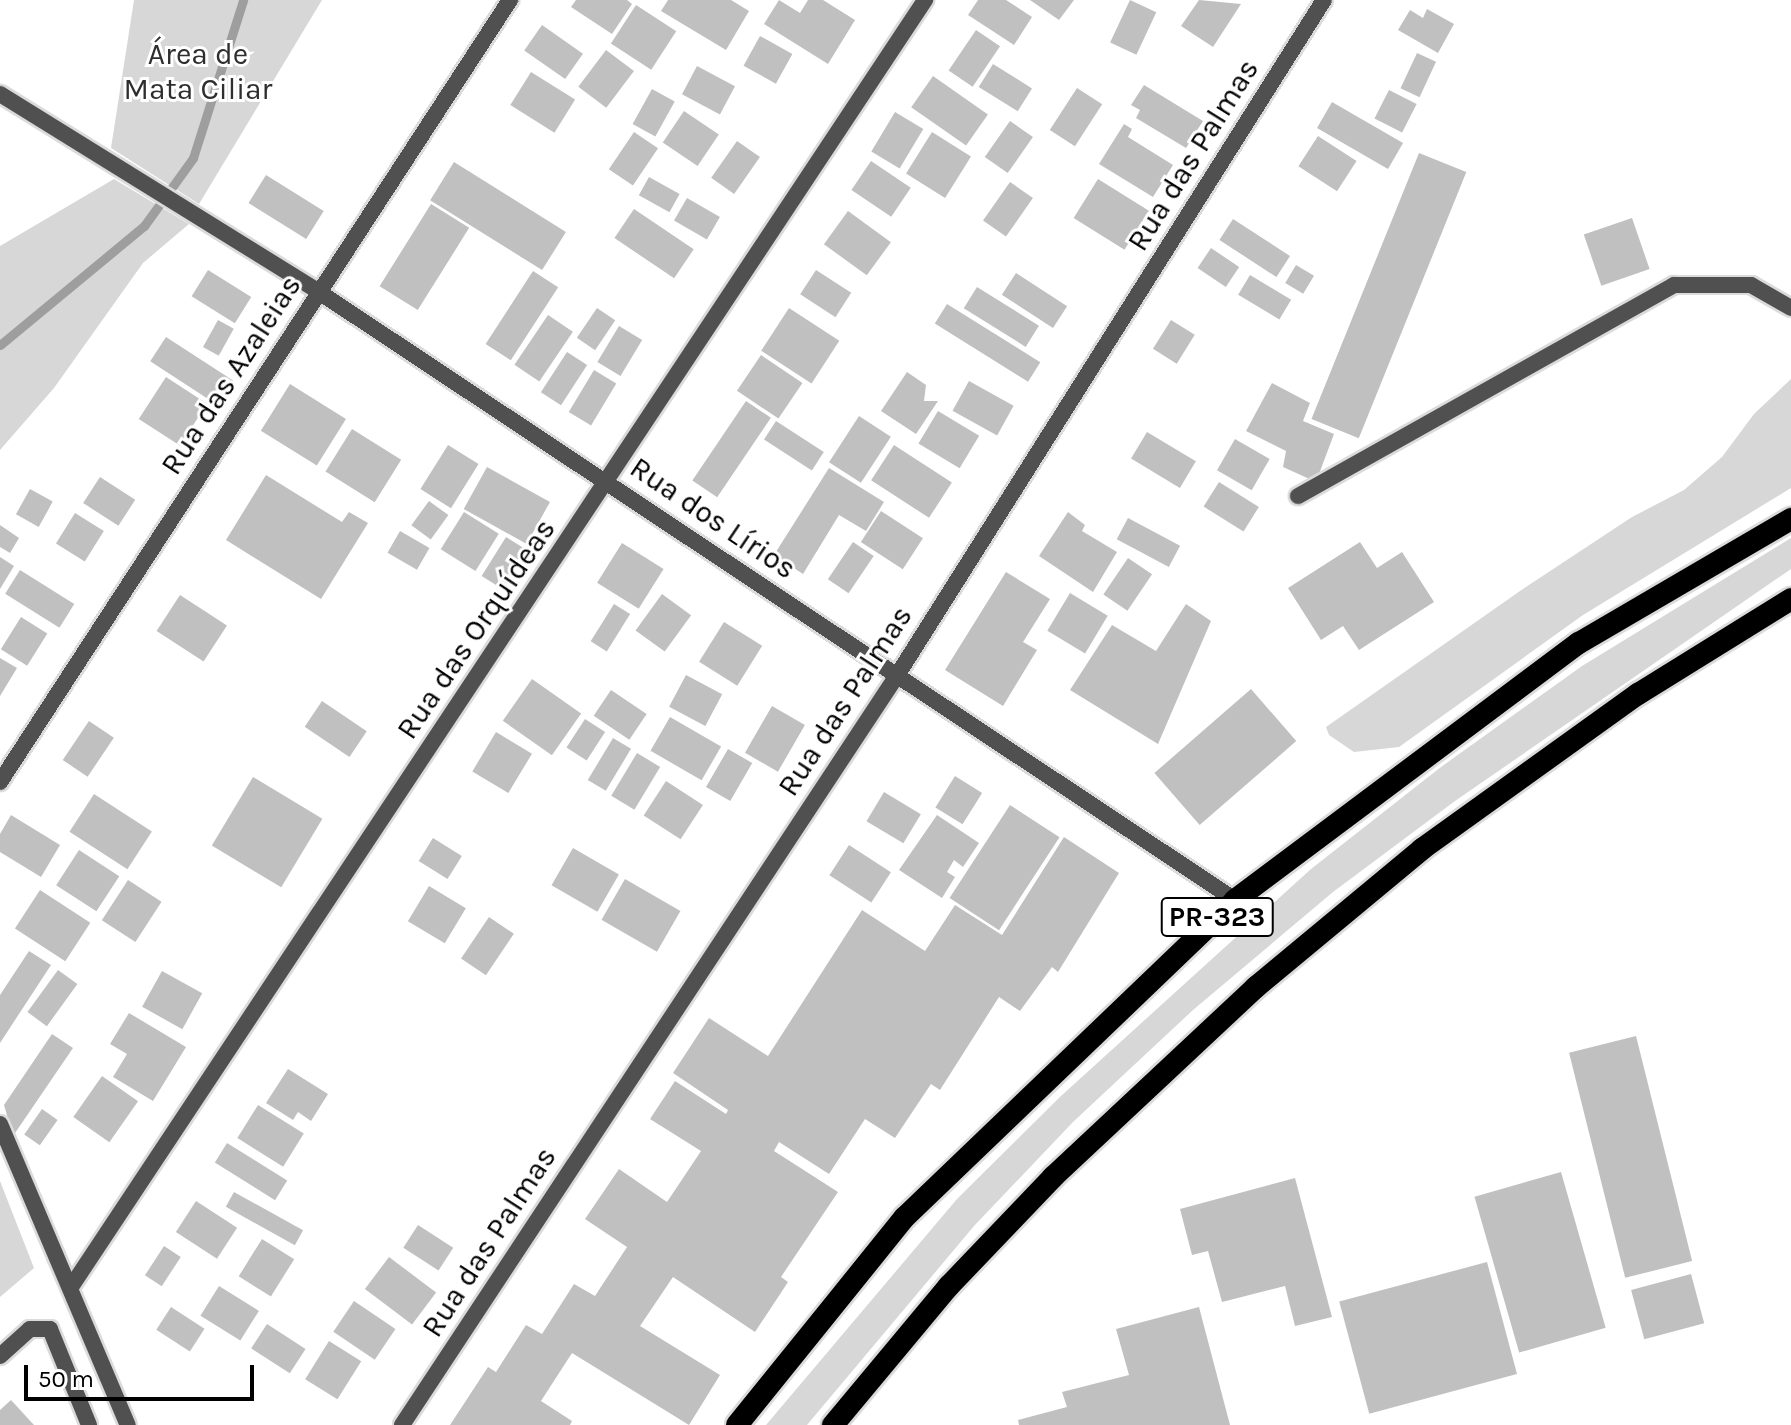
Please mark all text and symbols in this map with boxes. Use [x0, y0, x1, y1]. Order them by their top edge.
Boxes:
park label: Área de Mata Ciliar [124, 36, 272, 106]
street label: Rua das Palmas [1120, 53, 1266, 257]
street label: Rua das Azaleias [153, 269, 309, 481]
street label: Rua dos Lírios [623, 449, 803, 587]
street label: Rua das Orquídeas [389, 512, 563, 746]
street label: Rua das Palmas [770, 599, 920, 803]
road number: PR-323 [1159, 893, 1275, 941]
street label: Rua das Palmas [414, 1140, 564, 1344]
scale bar [28, 1349, 258, 1399]
text: 50 m [38, 1365, 94, 1393]

